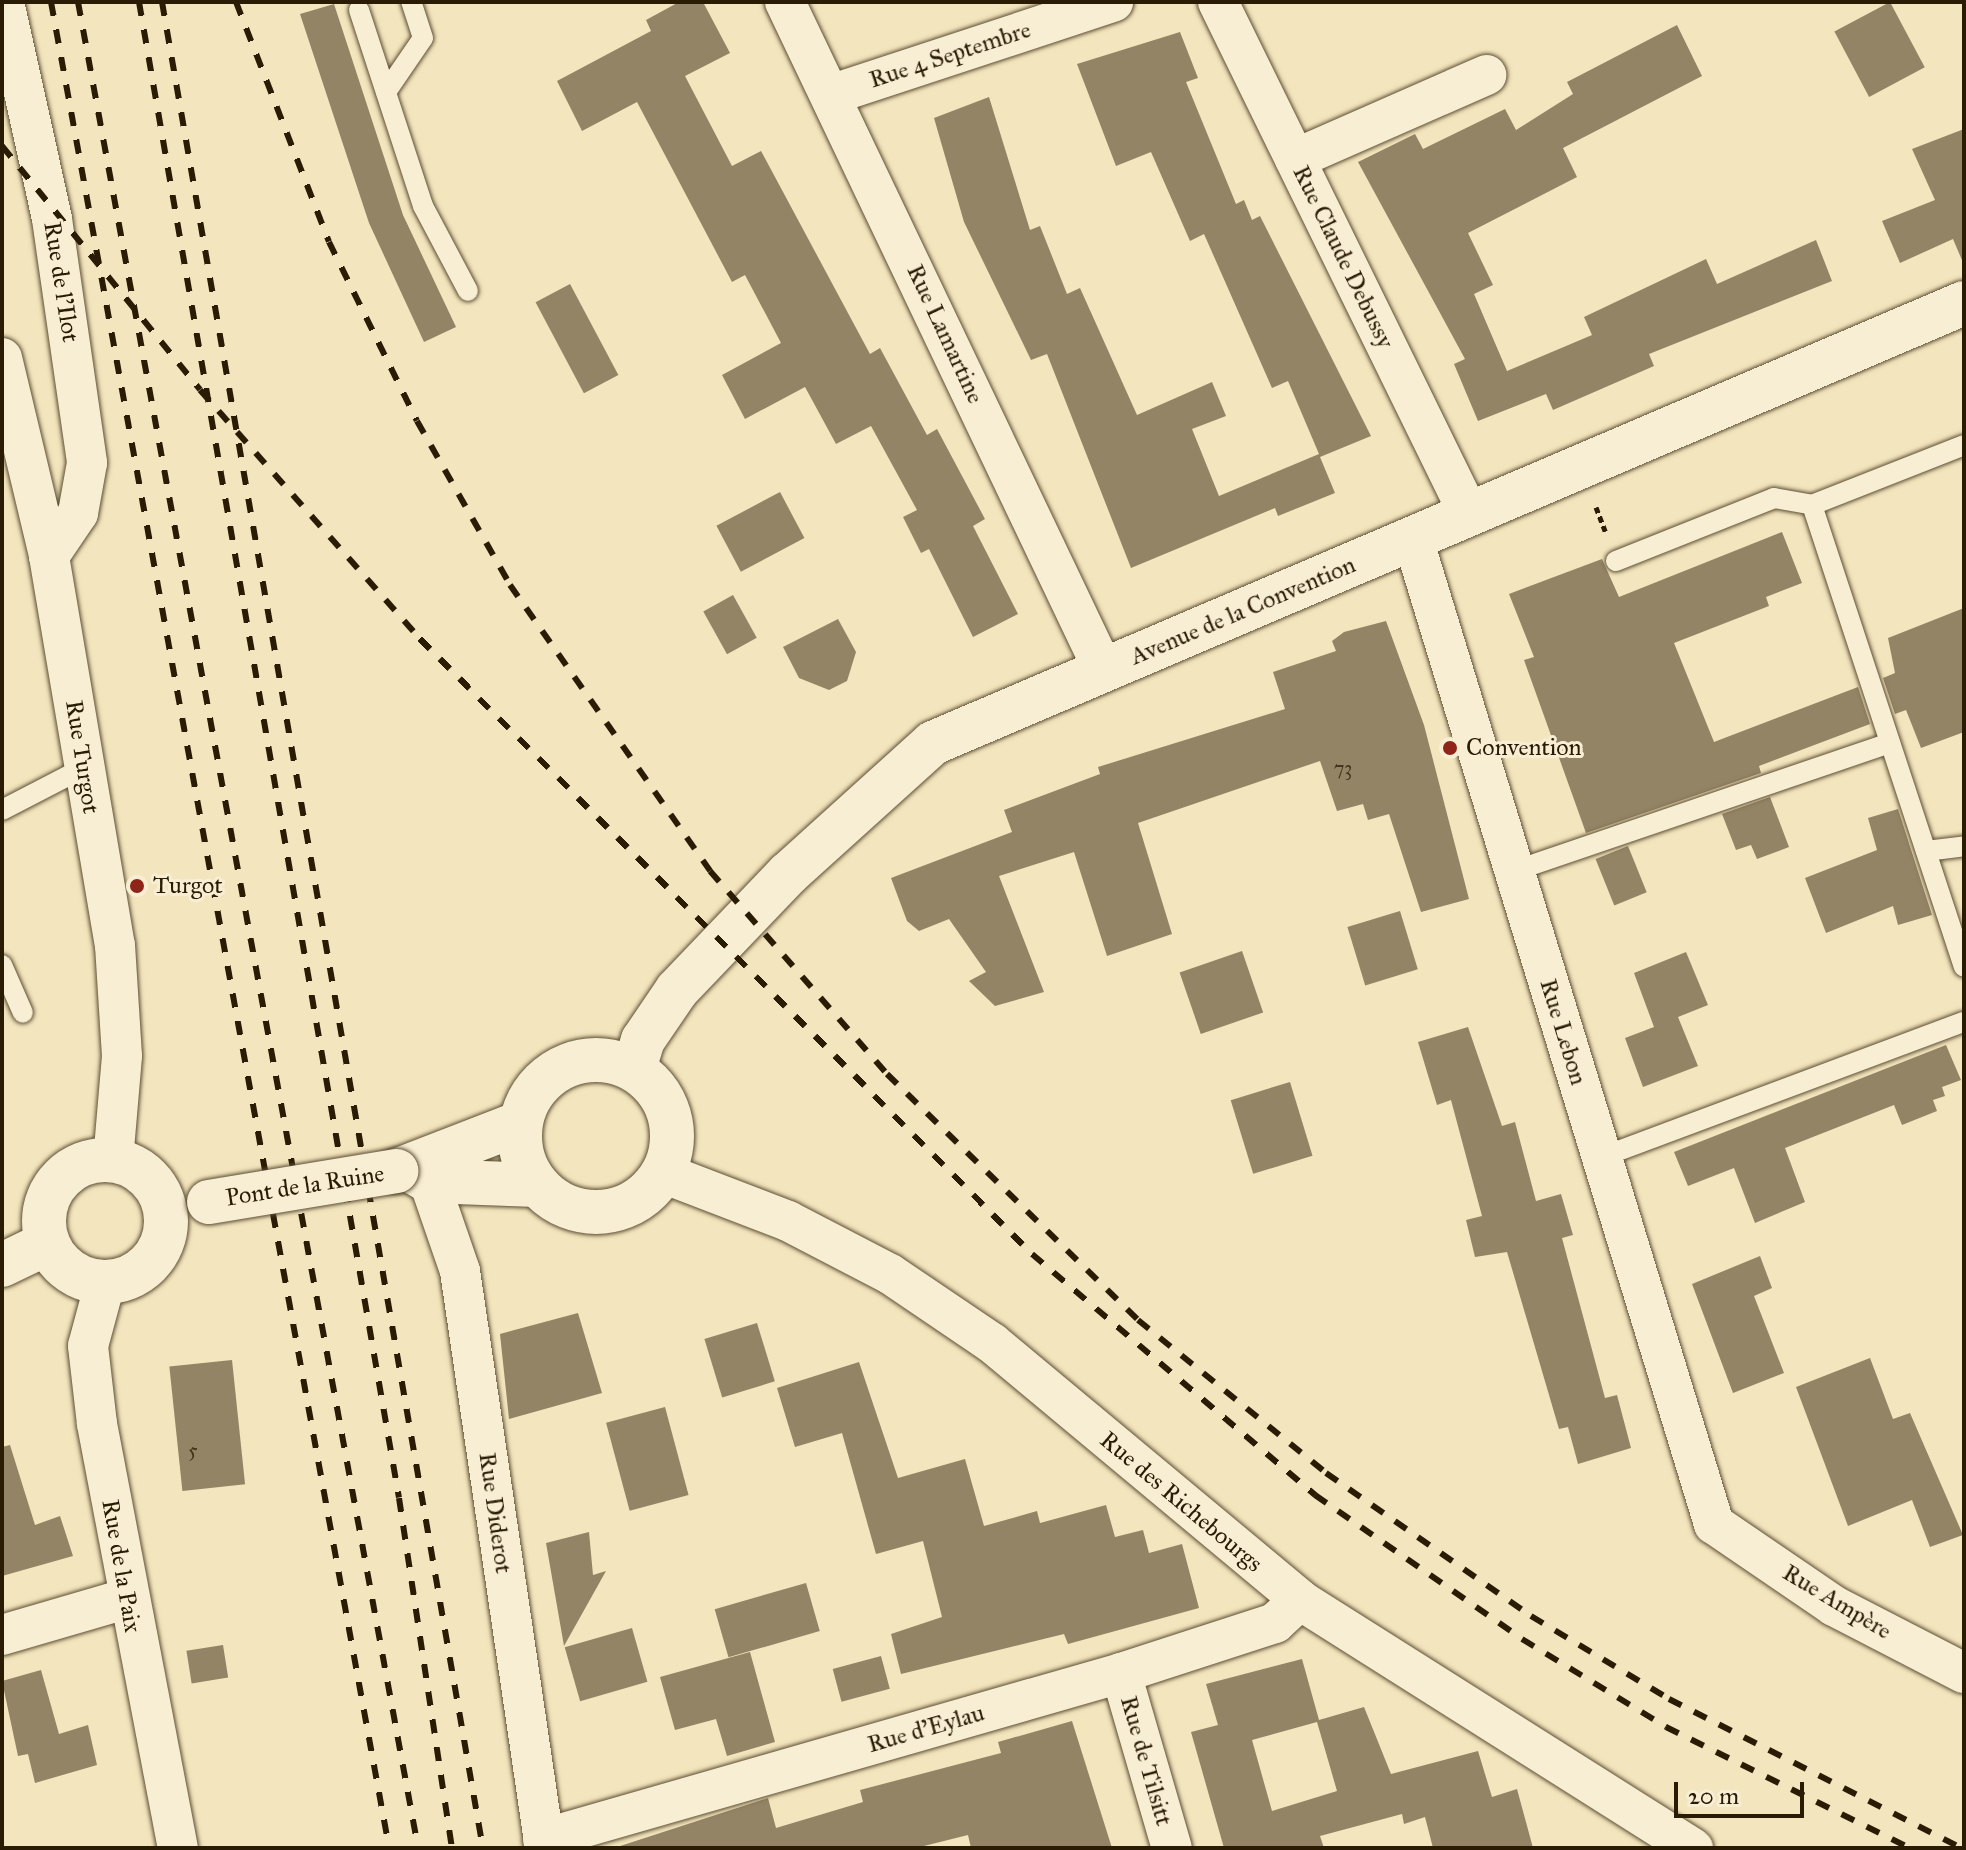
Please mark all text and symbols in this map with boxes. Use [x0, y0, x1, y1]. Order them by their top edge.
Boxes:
street label: Rue 4 Septembre [866, 15, 1034, 95]
street label: Rue Claude Debussy [1286, 161, 1400, 353]
street label: Rue de l'Ilot [37, 220, 85, 344]
street label: Rue Lamartine [900, 260, 990, 408]
street label: Avenue de la Convention [1126, 550, 1360, 672]
street label: Rue Turgot [59, 698, 105, 816]
place label: Convention [1466, 734, 1582, 762]
marker: Convention [1441, 739, 1459, 757]
house number: 73 [1334, 756, 1352, 780]
place label: Turgot [153, 872, 223, 900]
marker: Turgot [128, 877, 146, 895]
street label: Rue Lebon [1533, 976, 1593, 1088]
street label: Pont de la Ruine [224, 1159, 386, 1213]
street label: Rue des Richebourgs [1094, 1426, 1268, 1578]
house number: 5 [188, 1438, 198, 1462]
street label: Rue Diderot [472, 1451, 518, 1575]
street label: Rue de la Paix [95, 1497, 147, 1635]
street label: Rue Ampère [1777, 1558, 1897, 1646]
street label: Rue de Tilsitt [1114, 1693, 1178, 1829]
street label: Rue d'Eylau [864, 1699, 988, 1759]
scale bar [1678, 1766, 1808, 1816]
text: 20 m [1688, 1781, 1739, 1811]

